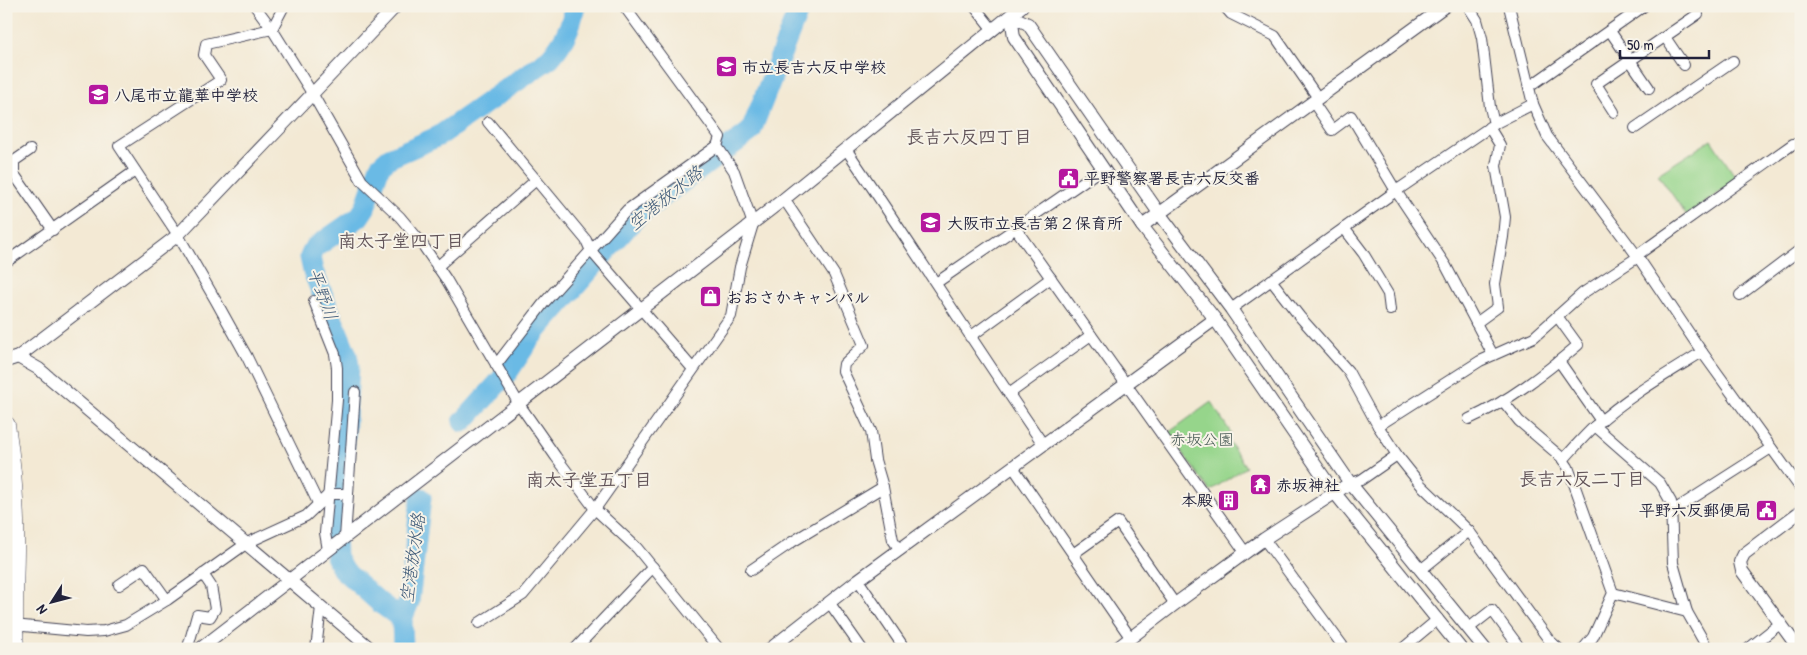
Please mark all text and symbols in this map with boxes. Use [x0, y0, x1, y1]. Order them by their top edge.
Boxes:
scale bar [1620, 28, 1708, 60]
text: 50 m [1627, 34, 1654, 55]
school or university icon: 市立長吉六反中学校 [714, 55, 738, 79]
place label: 市立長吉六反中学校 [742, 56, 886, 78]
school or university icon: 八尾市立龍華中学校 [86, 83, 110, 107]
place label: 八尾市立龍華中学校 [114, 84, 258, 106]
district label: 長吉六反四丁目 [906, 124, 1032, 149]
water label: 空港放水路 [622, 159, 709, 236]
public building icon: 平野警察署長吉六反交番 [1056, 166, 1080, 190]
place label: 平野警察署長吉六反交番 [1084, 167, 1260, 189]
school or university icon: 大阪市立長吉第２保育所 [919, 211, 943, 235]
place label: 大阪市立長吉第２保育所 [947, 212, 1123, 234]
district label: 南太子堂四丁目 [338, 228, 464, 253]
water label: 平野川 [302, 264, 344, 324]
shop icon: おおさかキャンパル [699, 285, 723, 309]
place label: おおさかキャンパル [727, 286, 870, 308]
park label: 赤坂公園 [1170, 428, 1234, 450]
district label: 長吉六反二丁目 [1519, 466, 1645, 491]
district label: 南太子堂五丁目 [526, 467, 652, 492]
temple icon: 赤坂神社 [1248, 473, 1272, 497]
place label: 赤坂神社 [1276, 474, 1340, 496]
building icon: 本殿 [1217, 488, 1241, 512]
place label: 本殿 [1181, 489, 1213, 511]
public building icon: 平野六反郵便局 [1755, 498, 1779, 522]
place label: 平野六反郵便局 [1639, 499, 1751, 521]
water label: 空港放水路 [393, 511, 431, 604]
north arrow [28, 578, 78, 628]
text: N [31, 601, 51, 619]

